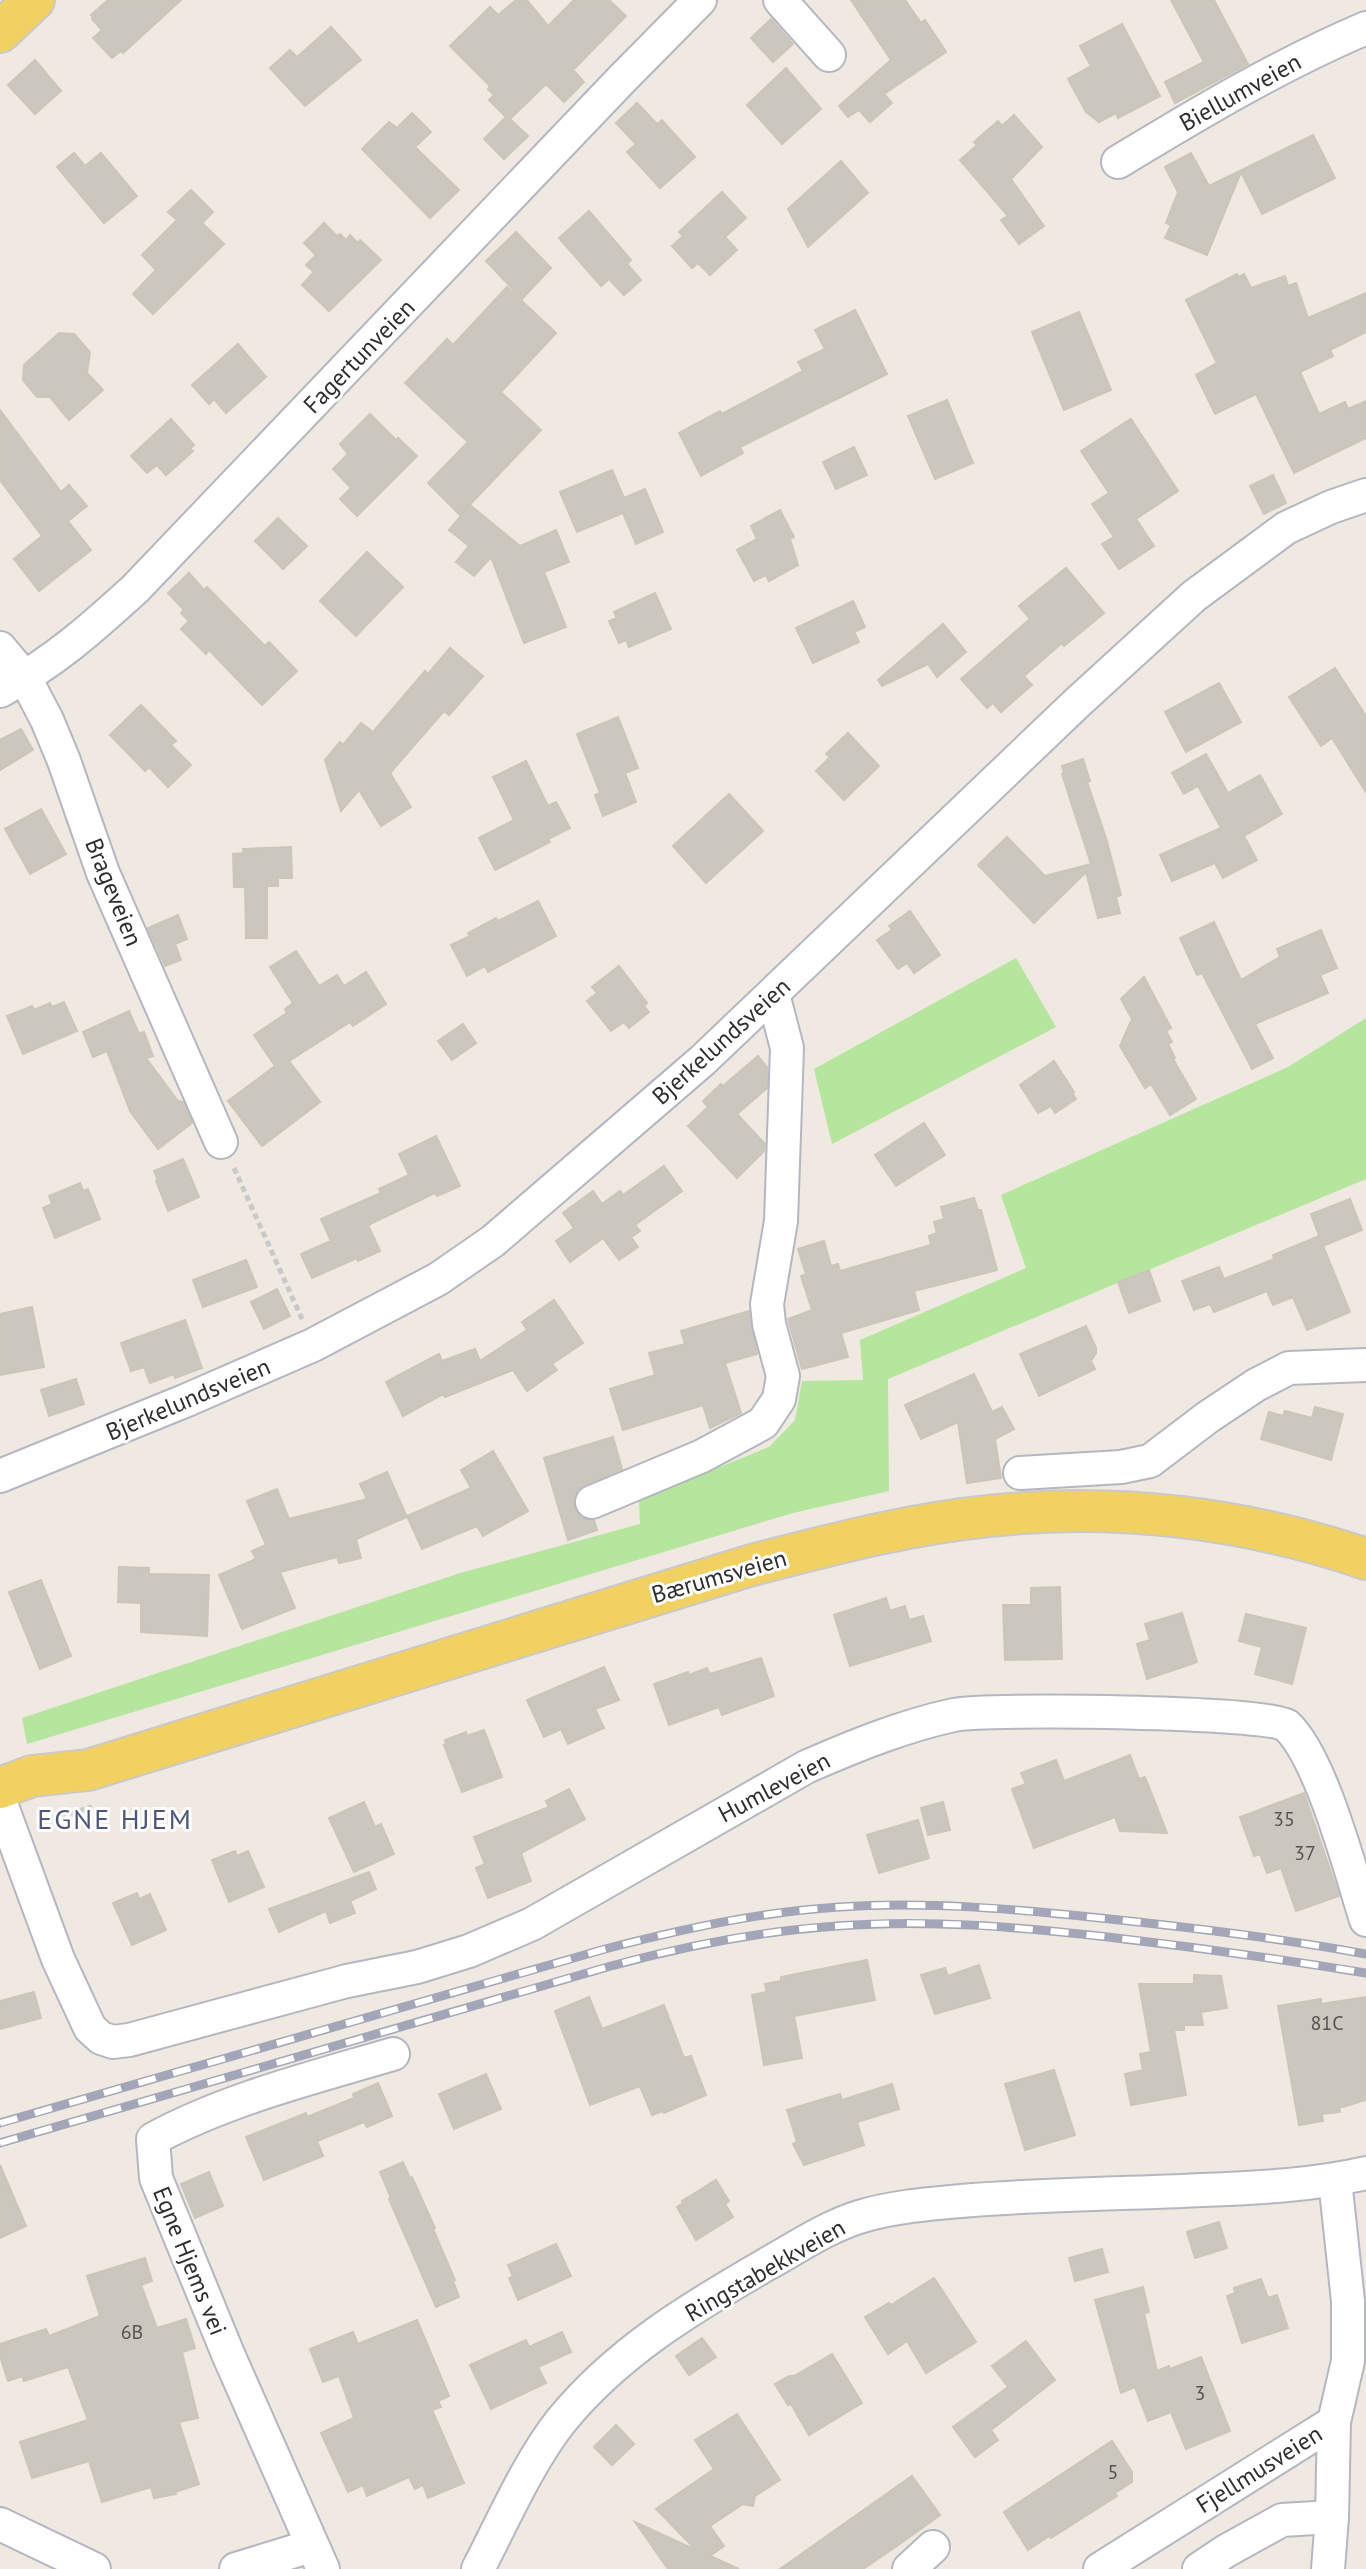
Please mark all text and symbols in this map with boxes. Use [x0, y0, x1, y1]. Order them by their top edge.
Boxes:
street label: Biellumveien [1174, 46, 1306, 138]
street label: Fagertunveien [297, 292, 421, 420]
street label: Brageveien [78, 833, 150, 951]
street label: Bjerkelundsveien [645, 971, 797, 1111]
street label: Bjerkelundsveien [101, 1350, 275, 1448]
street label: Bærumsveien [648, 1542, 790, 1610]
street label: Humleveien [713, 1745, 835, 1829]
district label: EGNE HJEM [37, 1800, 193, 1837]
house number: 35 [1273, 1806, 1295, 1832]
house number: 37 [1294, 1840, 1316, 1866]
house number: 81C [1310, 2010, 1344, 2036]
street label: Egne Hjems vei [146, 2182, 234, 2340]
street label: Ringstabekkveien [679, 2212, 851, 2328]
house number: 6B [121, 2319, 143, 2345]
house number: 3 [1195, 2380, 1205, 2406]
street label: Fjellmusveien [1190, 2418, 1328, 2520]
house number: 5 [1108, 2459, 1118, 2485]

